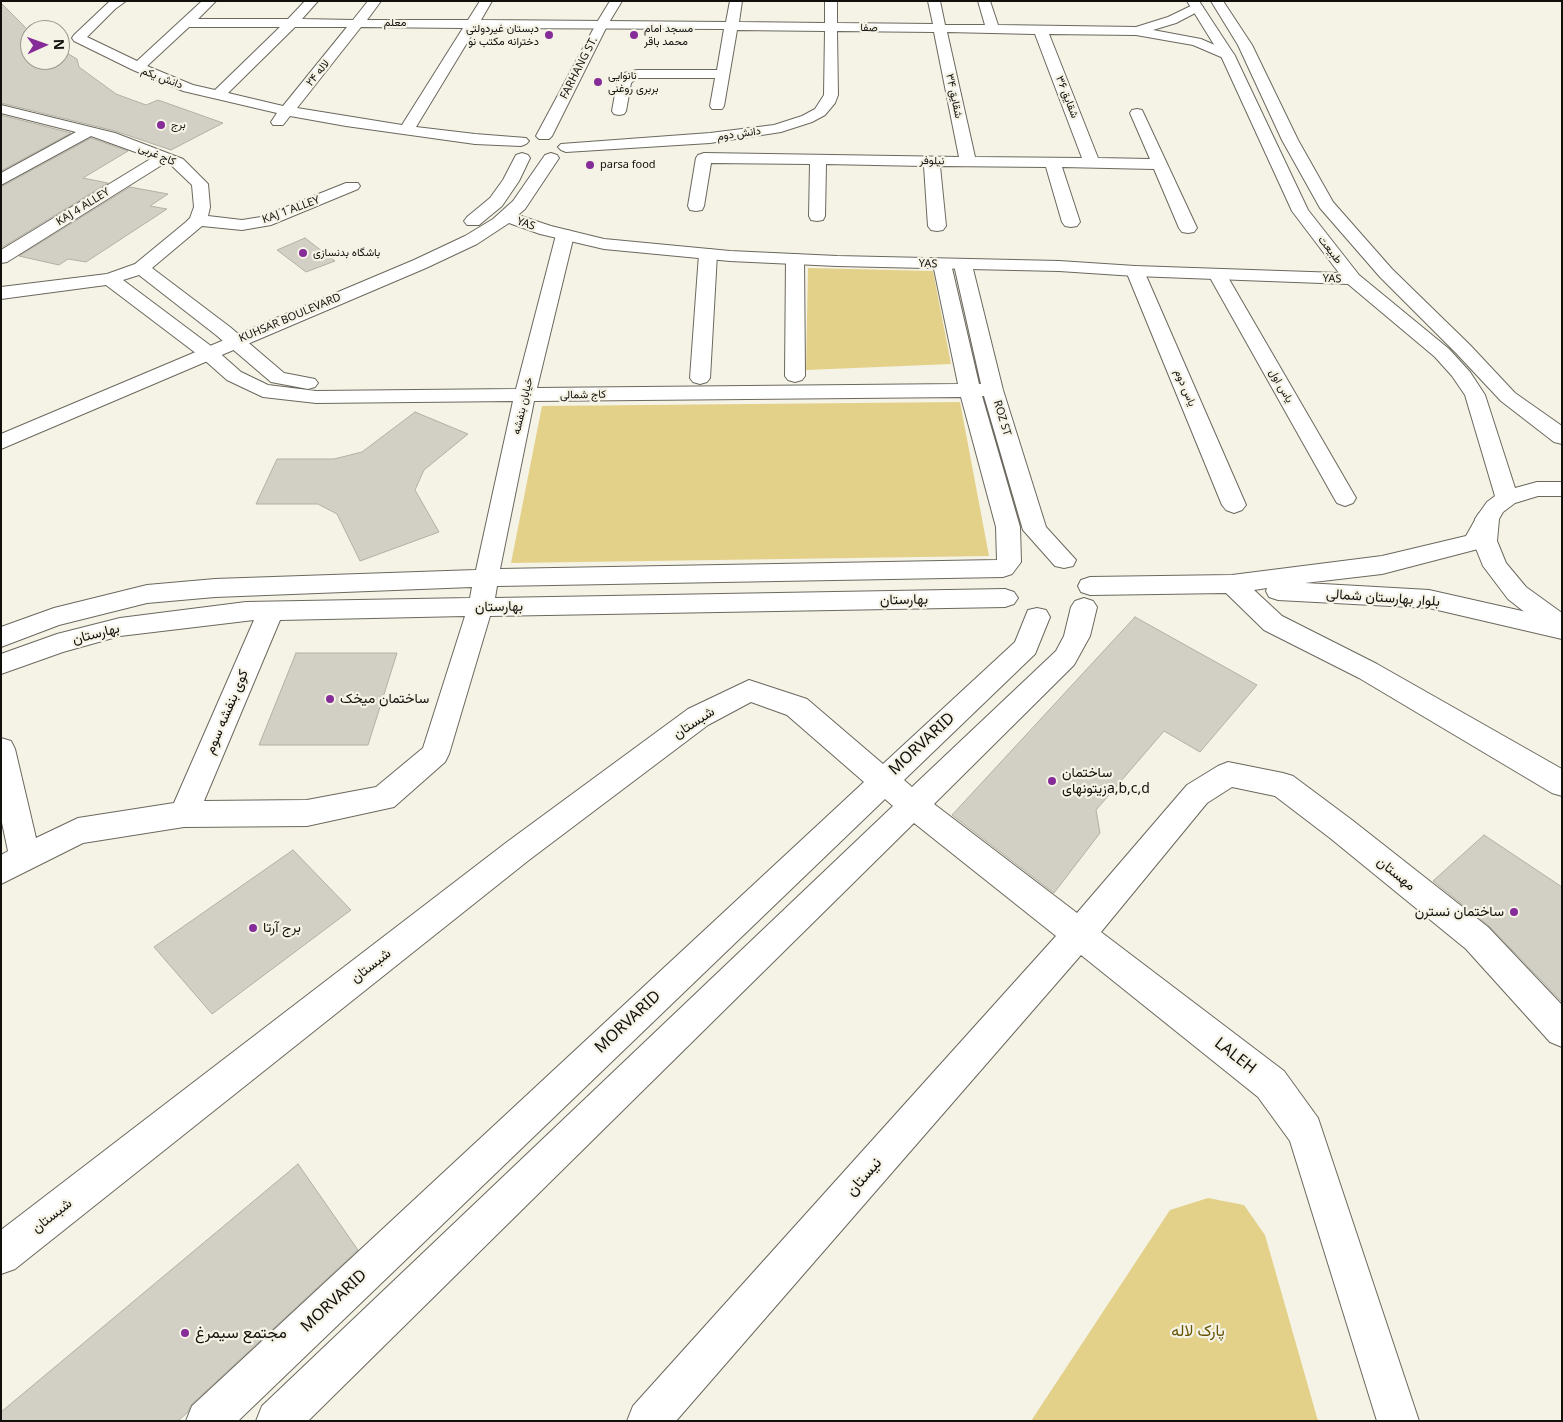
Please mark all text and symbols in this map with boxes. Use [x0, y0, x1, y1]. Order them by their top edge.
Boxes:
street label: معلم [384, 16, 406, 30]
north arrow [20, 20, 70, 70]
street label: صفا [860, 21, 878, 35]
place label: دبستان غیردولتی دخترانه مکتب نو [466, 22, 539, 48]
place label: مسجد امام محمد باقر [644, 22, 693, 48]
marker: دبستان غیردولتی دخترانه مکتب نو [543, 29, 555, 41]
marker: مسجد امام محمد باقر [628, 29, 640, 41]
street label: FARHANG ST. [558, 35, 600, 101]
text: N [50, 38, 69, 51]
street label: لاله ۲۴ [303, 57, 333, 89]
street label: دانش یکم [139, 64, 185, 92]
place label: نانوایی بربری روغنی [608, 69, 658, 95]
street label: شقایق ۳۴ [943, 72, 965, 120]
street label: شقایق ۳۶ [1053, 74, 1081, 120]
marker: نانوایی بربری روغنی [592, 76, 604, 88]
place label: برج [171, 118, 186, 132]
marker: برج [155, 119, 167, 131]
street label: دانش دوم [716, 124, 762, 144]
street label: کاج غربی [136, 141, 178, 169]
street label: نیلوفر [919, 154, 945, 168]
place label: parsa food [600, 158, 656, 172]
marker: parsa food [584, 159, 596, 171]
street label: KAJ 4 ALLEY [54, 185, 112, 229]
street label: KAJ 1 ALLEY [260, 193, 322, 227]
street label: YAS [515, 215, 537, 233]
street label: طبیعت [1315, 234, 1345, 266]
place label: باشگاه بدنسازی [313, 246, 380, 260]
marker: باشگاه بدنسازی [297, 247, 309, 259]
street label: YAS [918, 257, 938, 271]
street label: YAS [1322, 272, 1342, 286]
street label: KUHSAR BOULEVARD [237, 291, 343, 345]
street label: یاس اول [1266, 367, 1296, 405]
street label: یاس دوم [1171, 368, 1199, 408]
street label: خیابان بنفشه [510, 376, 536, 436]
street label: کاج شمالی [560, 388, 606, 402]
street label: ROZ ST [990, 399, 1014, 437]
street label: بلوار بهارستان شمالی [1326, 586, 1440, 610]
street label: بهارستان [880, 591, 928, 609]
street label: بهارستان [475, 598, 523, 616]
street label: بهارستان [71, 620, 121, 648]
street label: کوی بنفشه سوم [202, 667, 252, 757]
place label: ساختمان میخک [340, 691, 429, 707]
marker: ساختمان میخک [324, 693, 336, 705]
street label: شبستان [670, 703, 718, 743]
street label: MORVARID [885, 709, 959, 779]
place label: ساختمان زیتونهایa,b,c,d [1062, 765, 1150, 798]
marker: ساختمان زیتونهایa,b,c,d [1046, 775, 1058, 787]
street label: مهستان [1373, 853, 1419, 895]
place label: ساختمان نسترن [1415, 904, 1504, 920]
marker: ساختمان نسترن [1508, 906, 1520, 918]
place label: برج آرتا [263, 920, 301, 936]
marker: برج آرتا [247, 922, 259, 934]
street label: شبستان [348, 945, 394, 987]
street label: MORVARID [591, 987, 665, 1057]
street label: LALEH [1210, 1034, 1260, 1078]
street label: نیستان [842, 1154, 886, 1200]
street label: شبستان [29, 1195, 75, 1237]
street label: MORVARID [297, 1266, 371, 1336]
park label: پارک لاله [1171, 1321, 1225, 1341]
place label: مجتمع سیمرغ [195, 1323, 287, 1343]
marker: مجتمع سیمرغ [179, 1327, 191, 1339]

